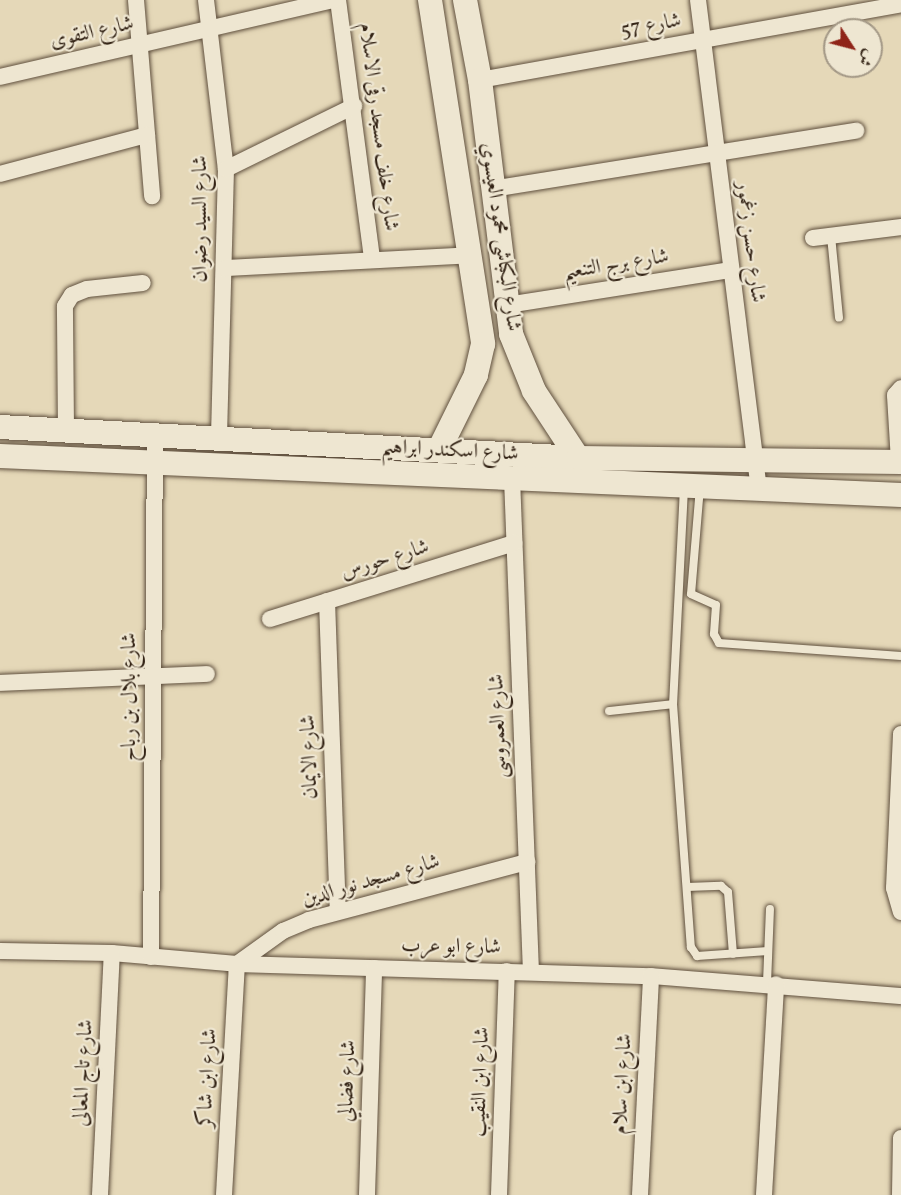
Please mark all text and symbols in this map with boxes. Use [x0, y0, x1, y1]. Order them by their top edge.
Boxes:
street label: شارع 57 [619, 8, 683, 44]
street label: شارع التقوى [48, 11, 136, 55]
north arrow [823, 18, 883, 78]
street label: شارع خلف مسجد رقى الاسلام [353, 21, 403, 233]
text: ش [852, 45, 880, 70]
street label: شارع البكباشى محمود العيسوي [474, 141, 526, 333]
street label: شارع السيد رضوان [188, 156, 214, 282]
street label: شارع حسن زغمور [730, 180, 770, 304]
street label: شارع برج التنعيم [561, 244, 671, 286]
street label: شارع اسكندر ابراهيم [381, 435, 519, 467]
street label: شارع حورس [338, 535, 432, 585]
street label: شارع بلال بن رباح [117, 633, 143, 761]
street label: شارع العمروسى [485, 673, 513, 779]
street label: شارع الايمان [296, 714, 324, 800]
street label: شارع مسجد نور الدين [299, 849, 443, 913]
street label: شارع ابو عرب [401, 934, 501, 960]
street label: شارع تاج المعالى [69, 1019, 99, 1127]
street label: شارع ابن النقيب [466, 1027, 496, 1137]
street label: شارع ابن شاكر [193, 1028, 223, 1128]
street label: شارع ابن سلام [608, 1033, 638, 1135]
street label: شارع فضالي [334, 1040, 362, 1122]

